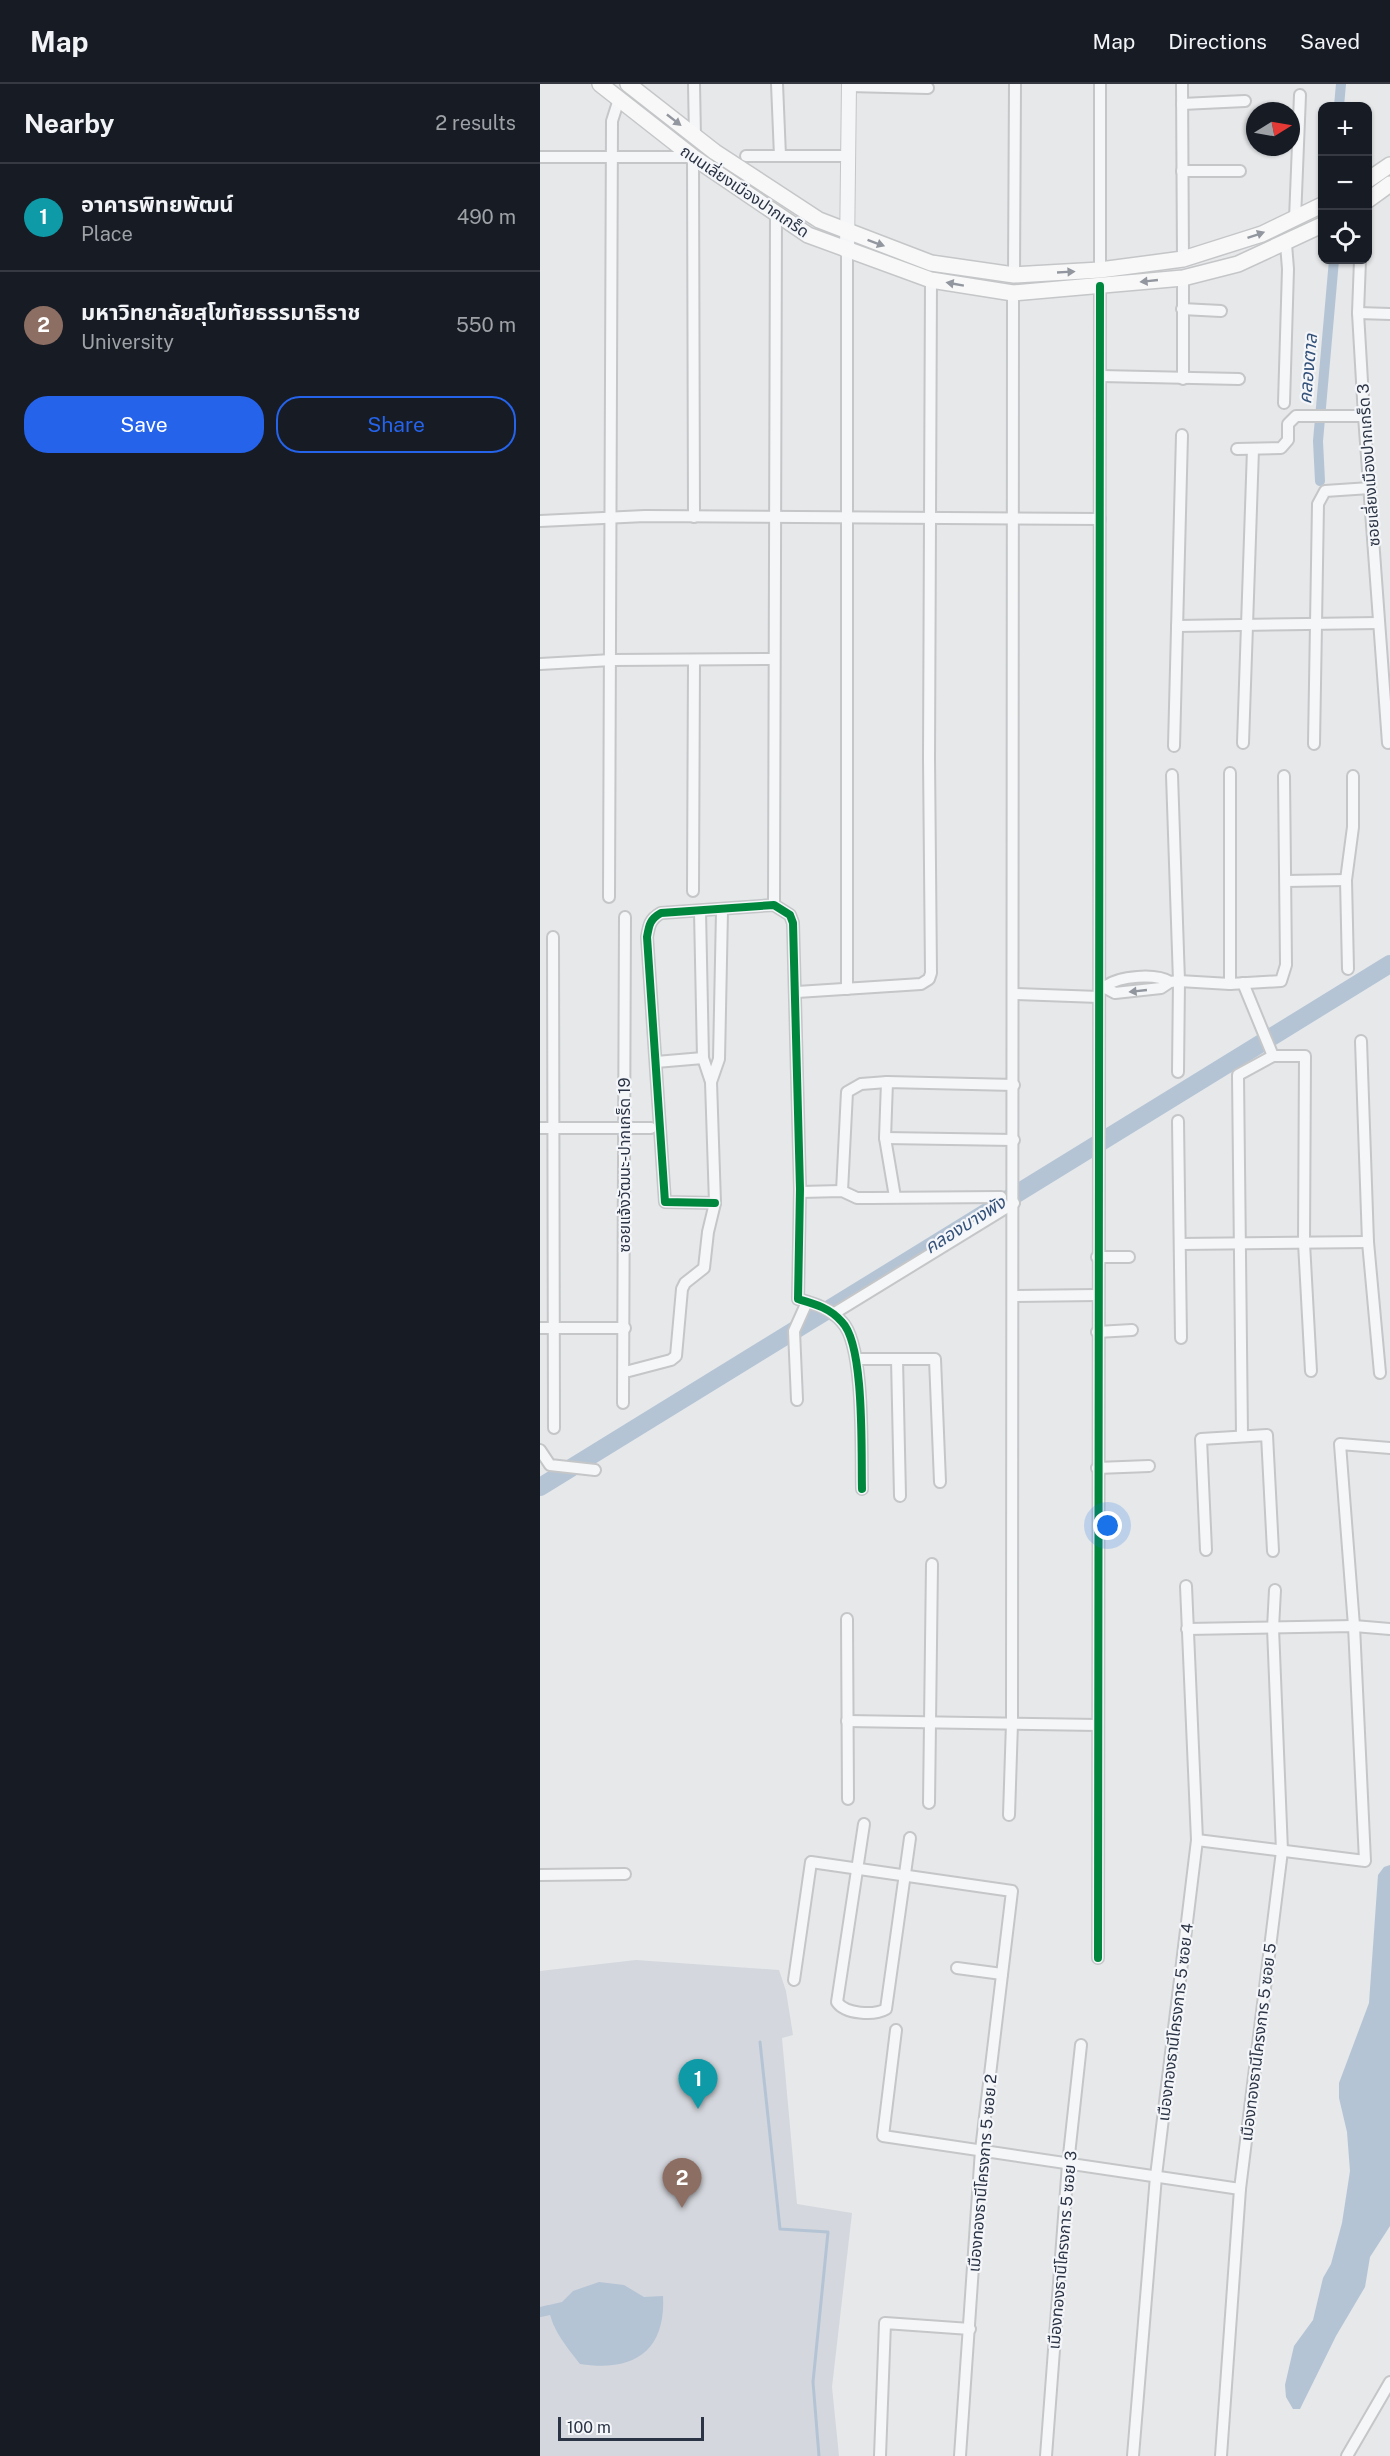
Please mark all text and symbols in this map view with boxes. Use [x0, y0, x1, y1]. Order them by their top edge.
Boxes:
text: Map [30, 25, 89, 58]
text: Map [1093, 29, 1135, 54]
text: Directions [1168, 29, 1267, 54]
text: Saved [1300, 29, 1360, 54]
north arrow [1246, 102, 1300, 156]
map controls [1318, 102, 1372, 264]
button: + [1318, 102, 1372, 156]
text: Nearby [24, 108, 114, 139]
text: 2 results [435, 111, 516, 135]
one-way arrow [666, 114, 682, 127]
street label: ถนนเลี่ยงเมืองปากเกร็ด [677, 140, 814, 242]
button: − [1318, 156, 1372, 210]
text: อาคารพิทยพัฒน์ [81, 191, 234, 217]
text: 1 [39, 205, 48, 229]
text: 490 m [457, 205, 516, 229]
button: locate [1318, 210, 1372, 264]
text: Place [81, 222, 133, 246]
one-way arrow [1247, 230, 1265, 240]
one-way arrow [867, 238, 885, 248]
one-way arrow [1056, 267, 1075, 277]
one-way arrow [1139, 277, 1158, 286]
one-way arrow [945, 279, 964, 288]
text: มหาวิทยาลัยสุโขทัยธรรมาธิราช [81, 299, 360, 325]
text: 2 [37, 313, 50, 337]
text: 550 m [456, 313, 516, 337]
text: University [81, 330, 174, 354]
water label: คลองตาล [1294, 332, 1321, 405]
street label: ซอยเลี่ยงเมืองปากเกร็ด 3 [1351, 383, 1384, 547]
button: Save [24, 396, 264, 453]
button: Share [276, 396, 516, 453]
one-way arrow [1128, 986, 1147, 995]
street label: ซอยแจ้งวัฒนะ-ปากเกร็ด 19 [615, 1077, 634, 1253]
water label: คลองบางพัง [920, 1191, 1010, 1258]
your location [1093, 1511, 1122, 1540]
street label: เมืองทองธานีโครงการ 5 ซอย 4 [1154, 1922, 1197, 2122]
street label: เมืองทองธานีโครงการ 5 ซอย 5 [1237, 1942, 1280, 2142]
pin: 1 [678, 2060, 718, 2109]
street label: เมืองทองธานีโครงการ 5 ซอย 2 [964, 2073, 1001, 2273]
street label: เมืองทองธานีโครงการ 5 ซอย 3 [1044, 2150, 1081, 2350]
pin: 2 [662, 2158, 702, 2208]
scale bar [558, 2414, 704, 2442]
text: 100 m [567, 2418, 611, 2437]

